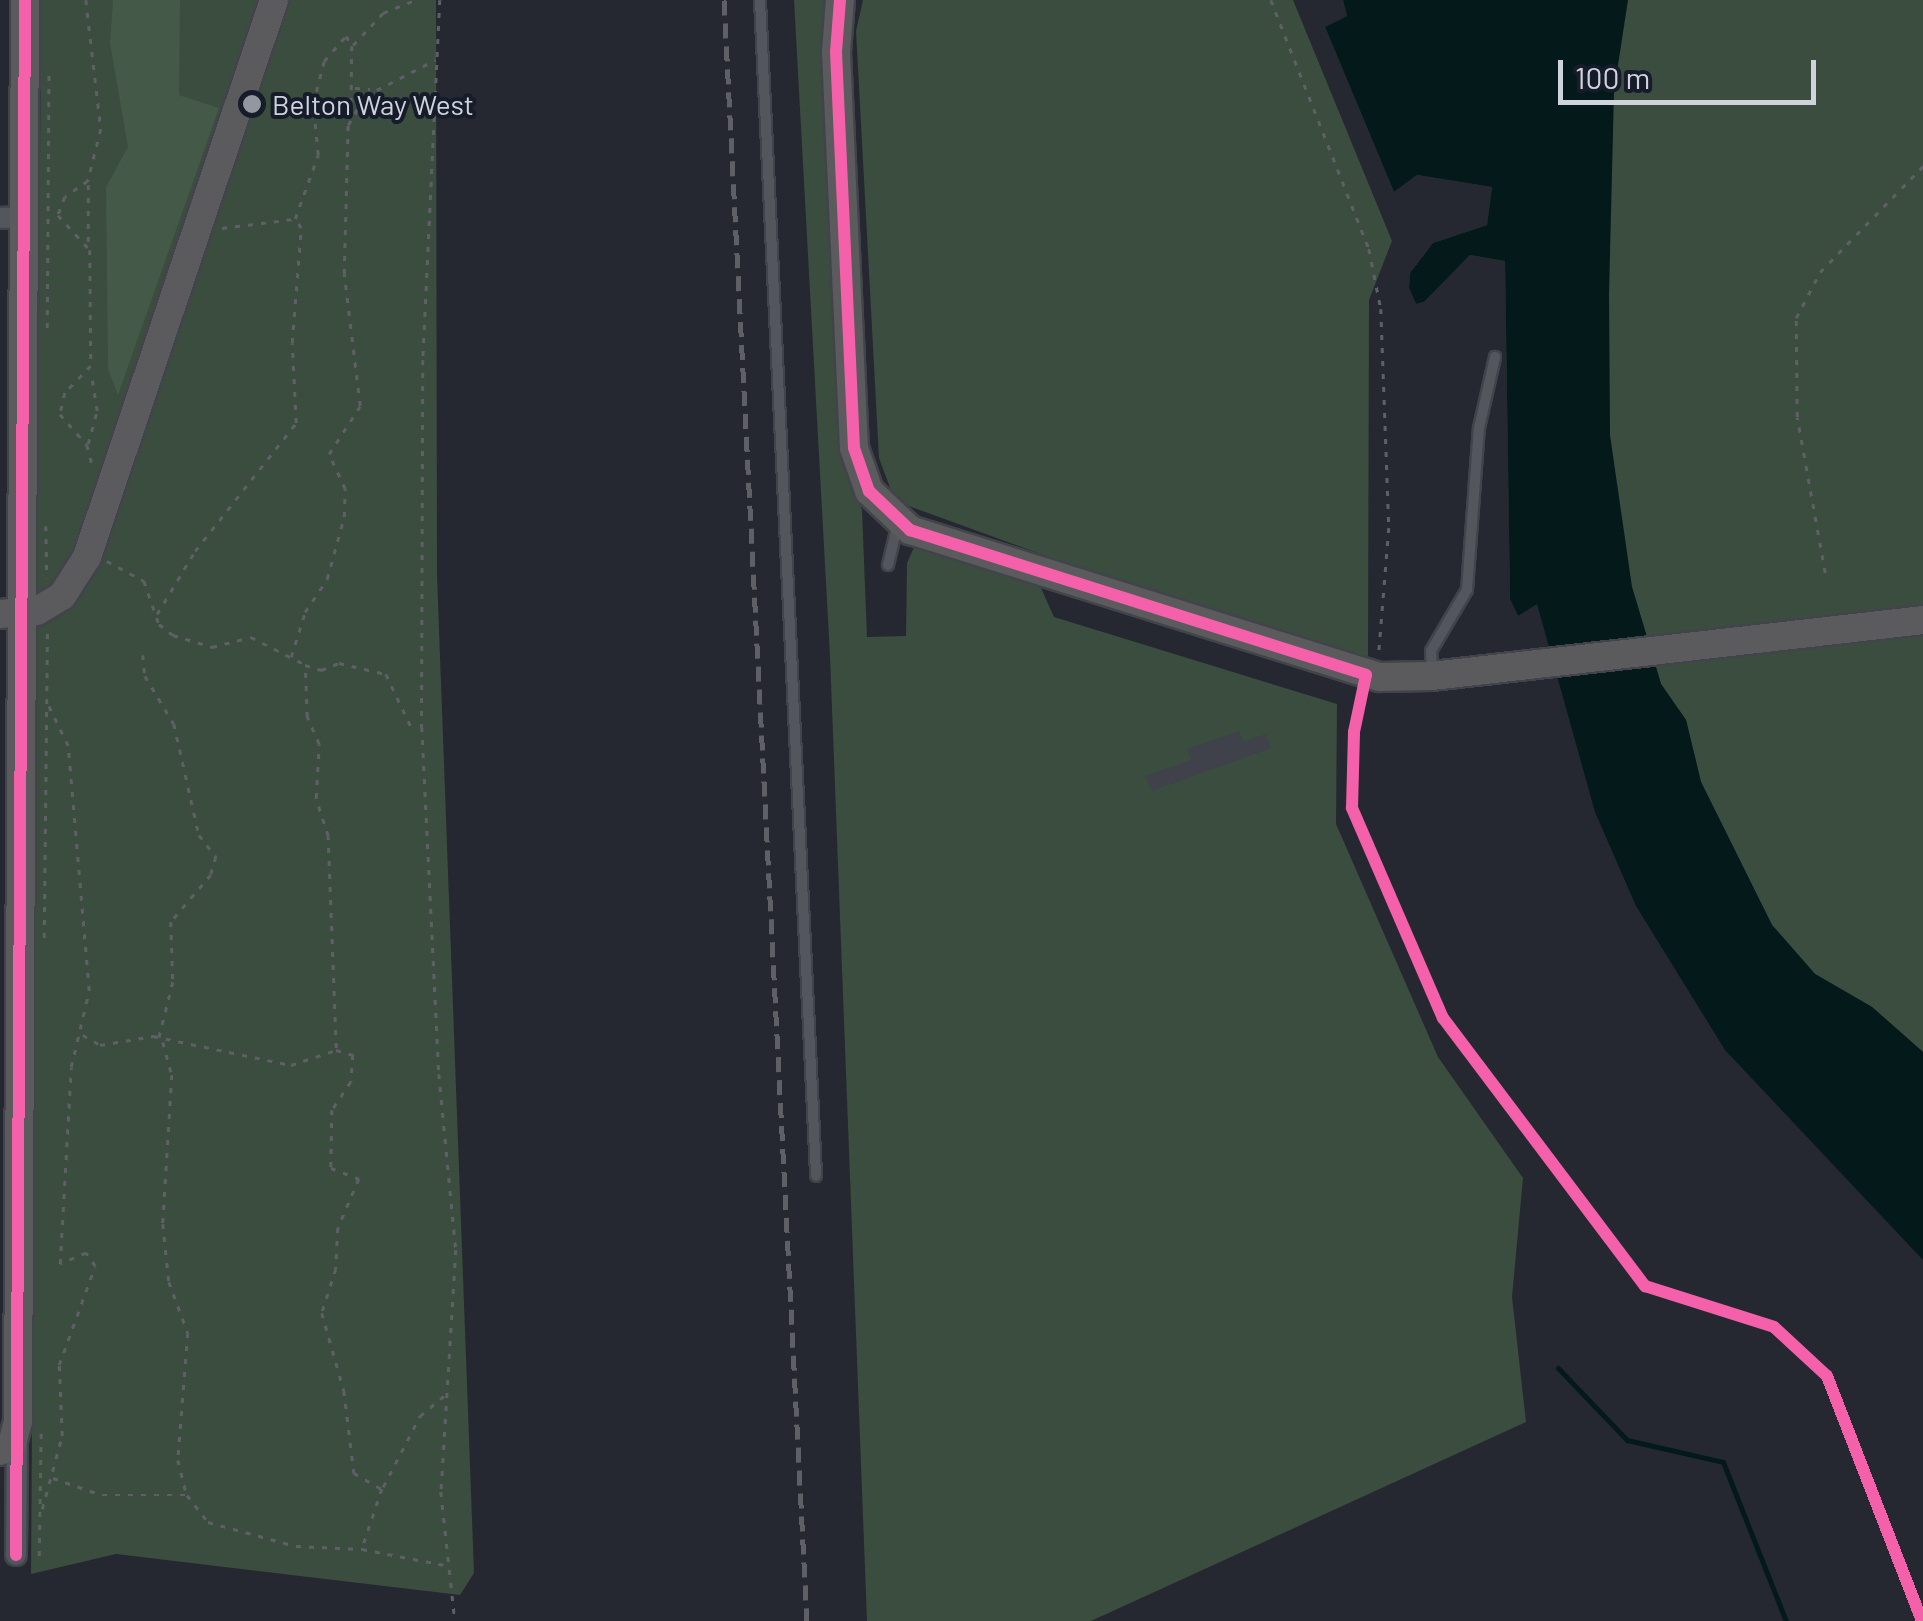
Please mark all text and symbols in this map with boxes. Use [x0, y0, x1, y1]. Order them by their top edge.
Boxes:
scale bar [1563, 40, 1820, 102]
text: 100 m [1575, 59, 1650, 95]
place label: Belton Way West [272, 87, 474, 121]
marker: Belton Way West [241, 93, 263, 115]

